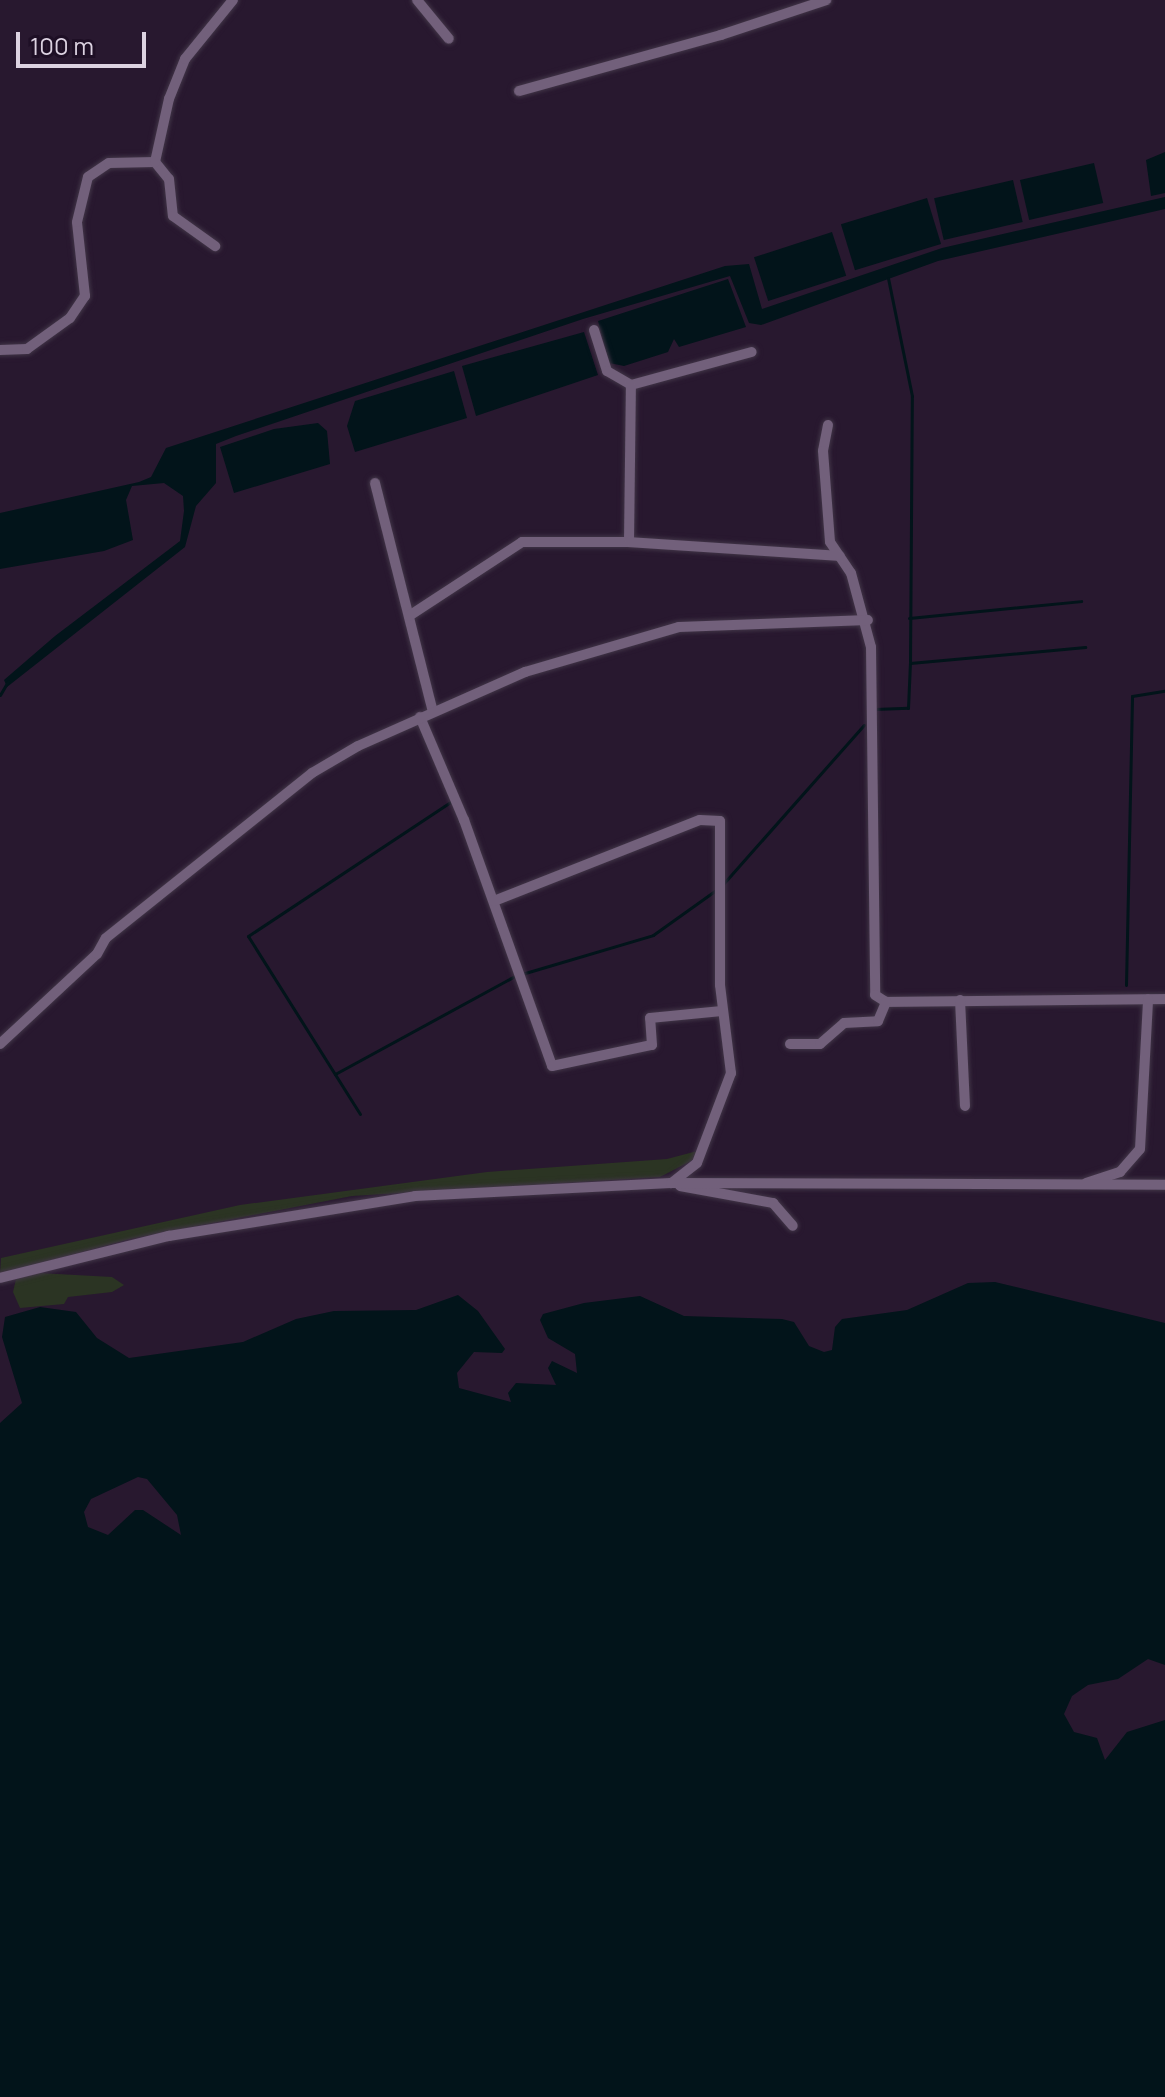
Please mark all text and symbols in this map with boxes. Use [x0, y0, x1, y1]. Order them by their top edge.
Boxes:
scale bar [20, 16, 150, 66]
text: 100 m [30, 29, 94, 62]

